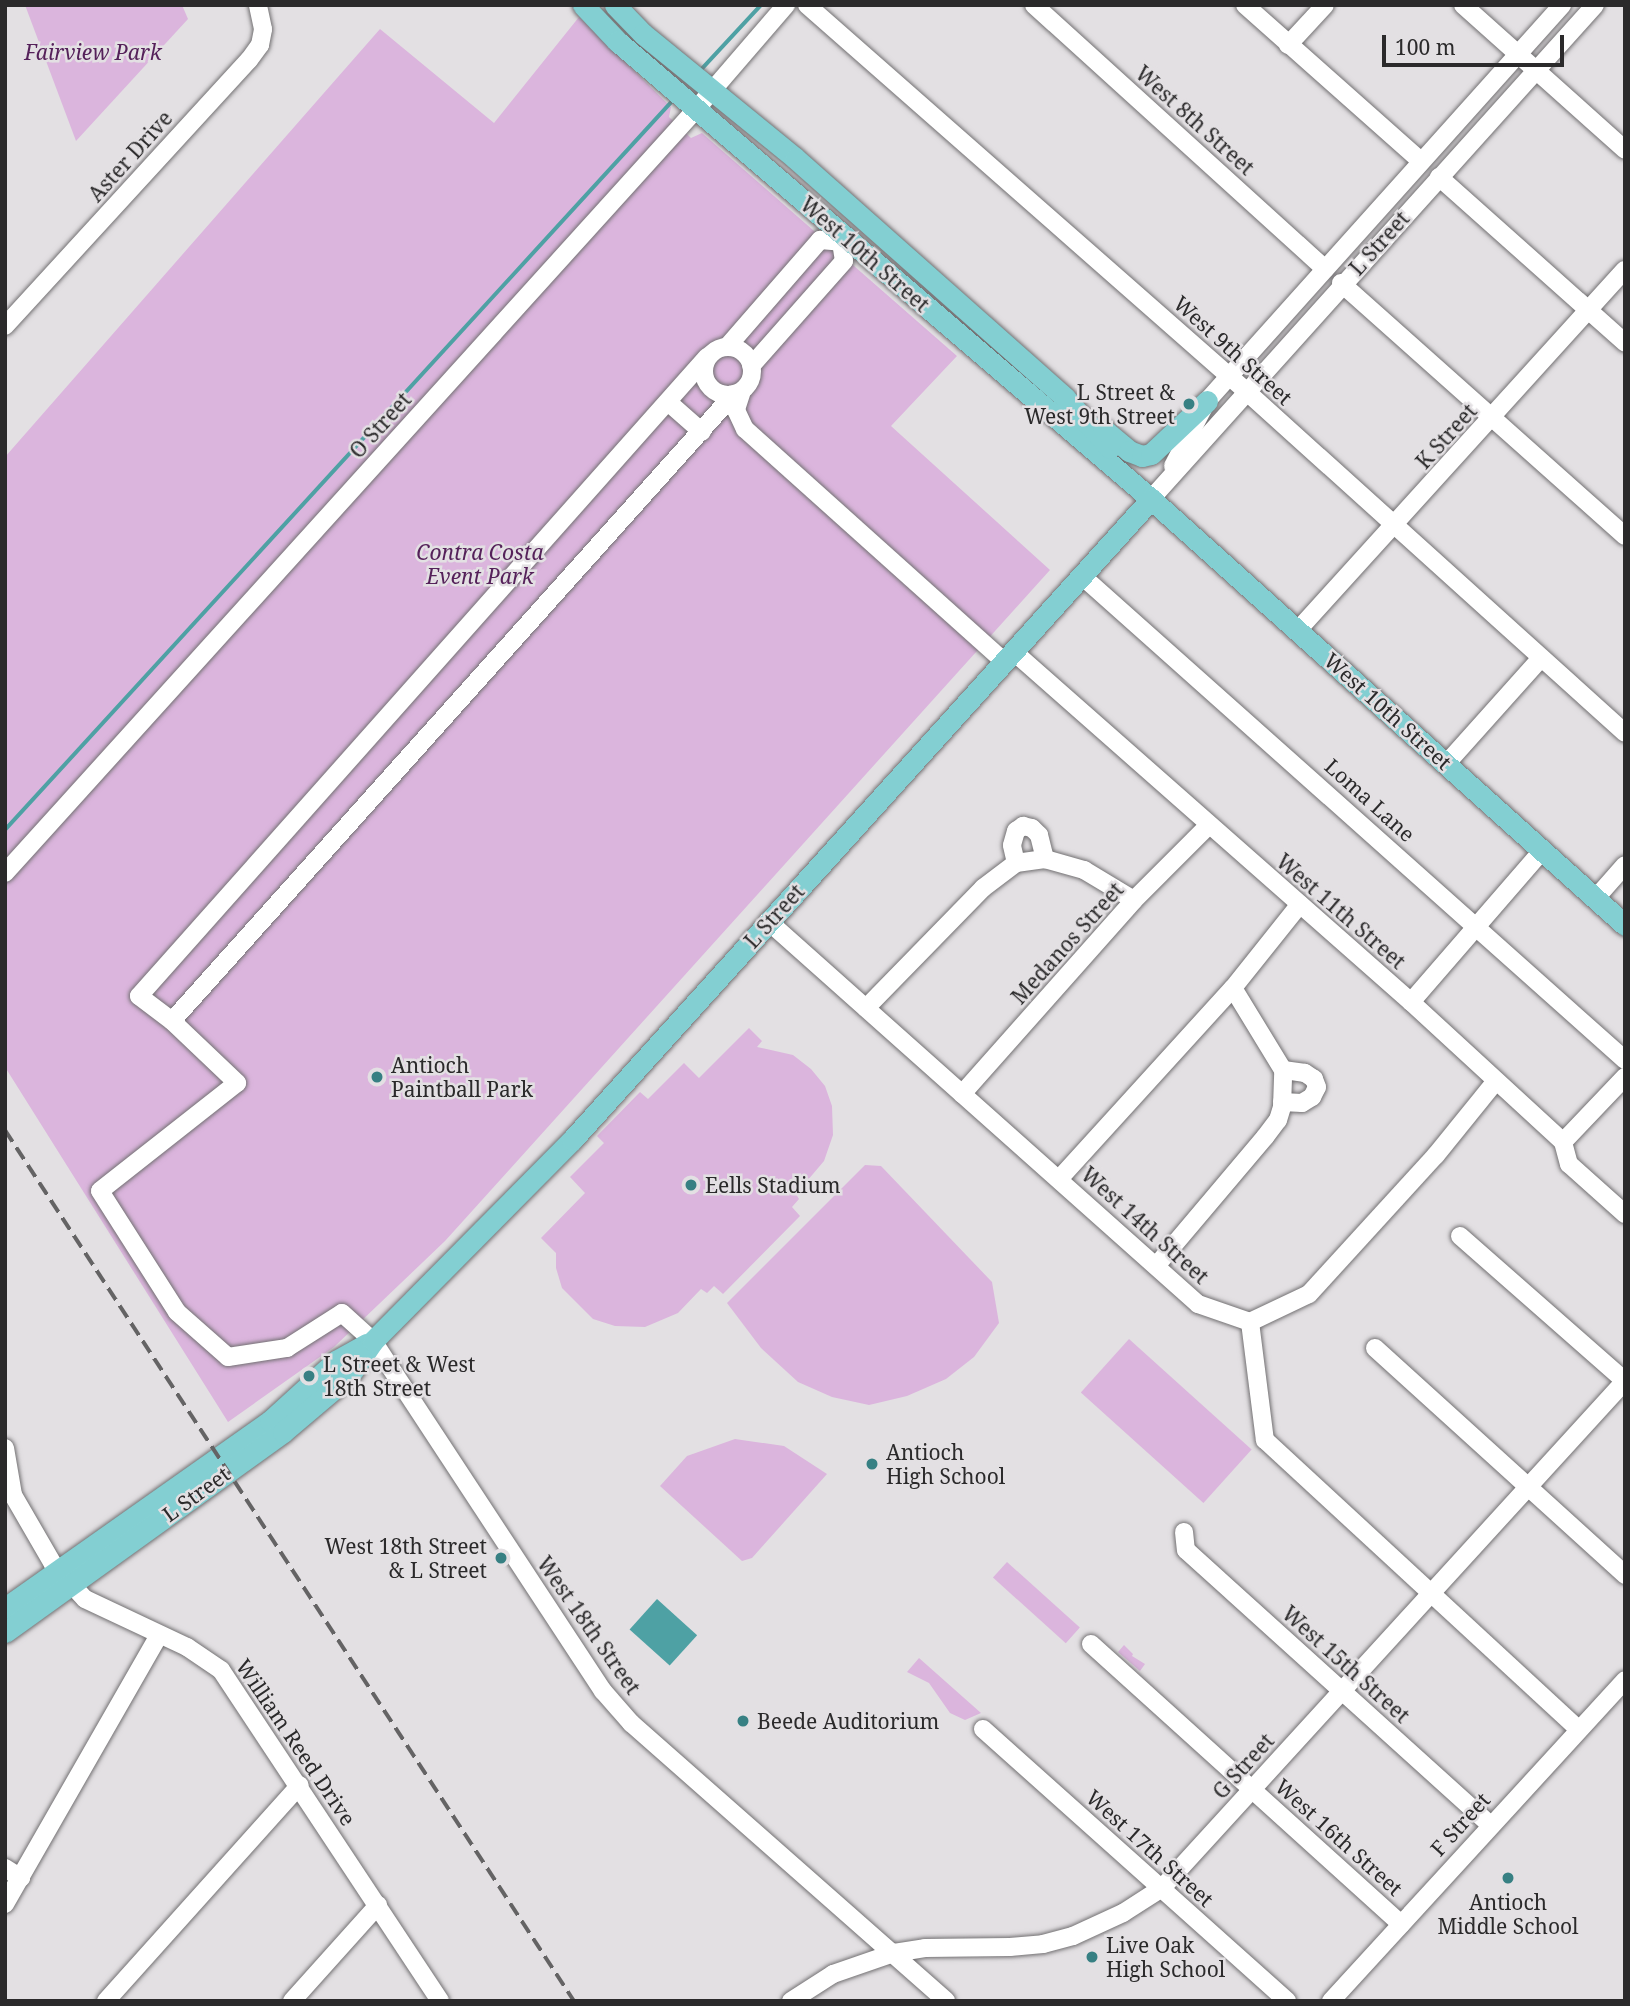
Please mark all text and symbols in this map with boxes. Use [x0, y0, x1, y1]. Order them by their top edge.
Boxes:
scale bar [1385, 21, 1567, 65]
text: 100 m [1395, 33, 1456, 61]
park label: Fairview Park [24, 39, 162, 65]
street label: West 8th Street [1131, 60, 1259, 180]
street label: Aster Drive [83, 105, 177, 207]
street label: West 10th Street [795, 191, 935, 317]
street label: L Street [1344, 206, 1414, 280]
street label: West 9th Street [1169, 290, 1297, 410]
place label: L Street & West 9th Street [1024, 379, 1175, 429]
street label: O Street [344, 387, 416, 463]
marker: L Street & West 9th Street [1181, 396, 1197, 412]
street label: K Street [1410, 398, 1482, 474]
park label: Contra Costa Event Park [416, 539, 544, 589]
street label: West 10th Street [1319, 647, 1457, 775]
street label: Loma Lane [1320, 753, 1420, 847]
street label: West 11th Street [1271, 848, 1411, 974]
street label: Medanos Street [1006, 877, 1128, 1009]
street label: L Street [739, 879, 809, 953]
place label: Antioch Paintball Park [391, 1052, 533, 1102]
marker: Antioch Paintball Park [369, 1069, 385, 1085]
street label: West 14th Street [1076, 1161, 1214, 1289]
place label: Eells Stadium [705, 1172, 841, 1198]
marker: Eells Stadium [683, 1177, 699, 1193]
place label: L Street & West 18th Street [323, 1351, 475, 1401]
marker: L Street & West 18th Street [301, 1368, 317, 1384]
place label: Antioch High School [886, 1439, 1005, 1489]
marker: Antioch High School [864, 1456, 880, 1472]
street label: L Street [157, 1461, 235, 1527]
place label: West 18th Street & L Street [324, 1533, 487, 1583]
marker: West 18th Street & L Street [493, 1550, 509, 1566]
street label: West 18th Street [532, 1551, 646, 1699]
street label: West 15th Street [1277, 1600, 1415, 1728]
street label: William Reed Drive [231, 1654, 361, 1830]
place label: Beede Auditorium [757, 1708, 939, 1734]
marker: Beede Auditorium [735, 1713, 751, 1729]
street label: G Street [1207, 1728, 1279, 1804]
street label: West 16th Street [1270, 1773, 1408, 1901]
street label: West 17th Street [1081, 1784, 1219, 1912]
street label: F Street [1425, 1787, 1495, 1861]
marker: Antioch Middle School [1500, 1870, 1516, 1886]
place label: Antioch Middle School [1437, 1889, 1579, 1939]
place label: Live Oak High School [1106, 1932, 1225, 1982]
marker: Live Oak High School [1084, 1949, 1100, 1965]

